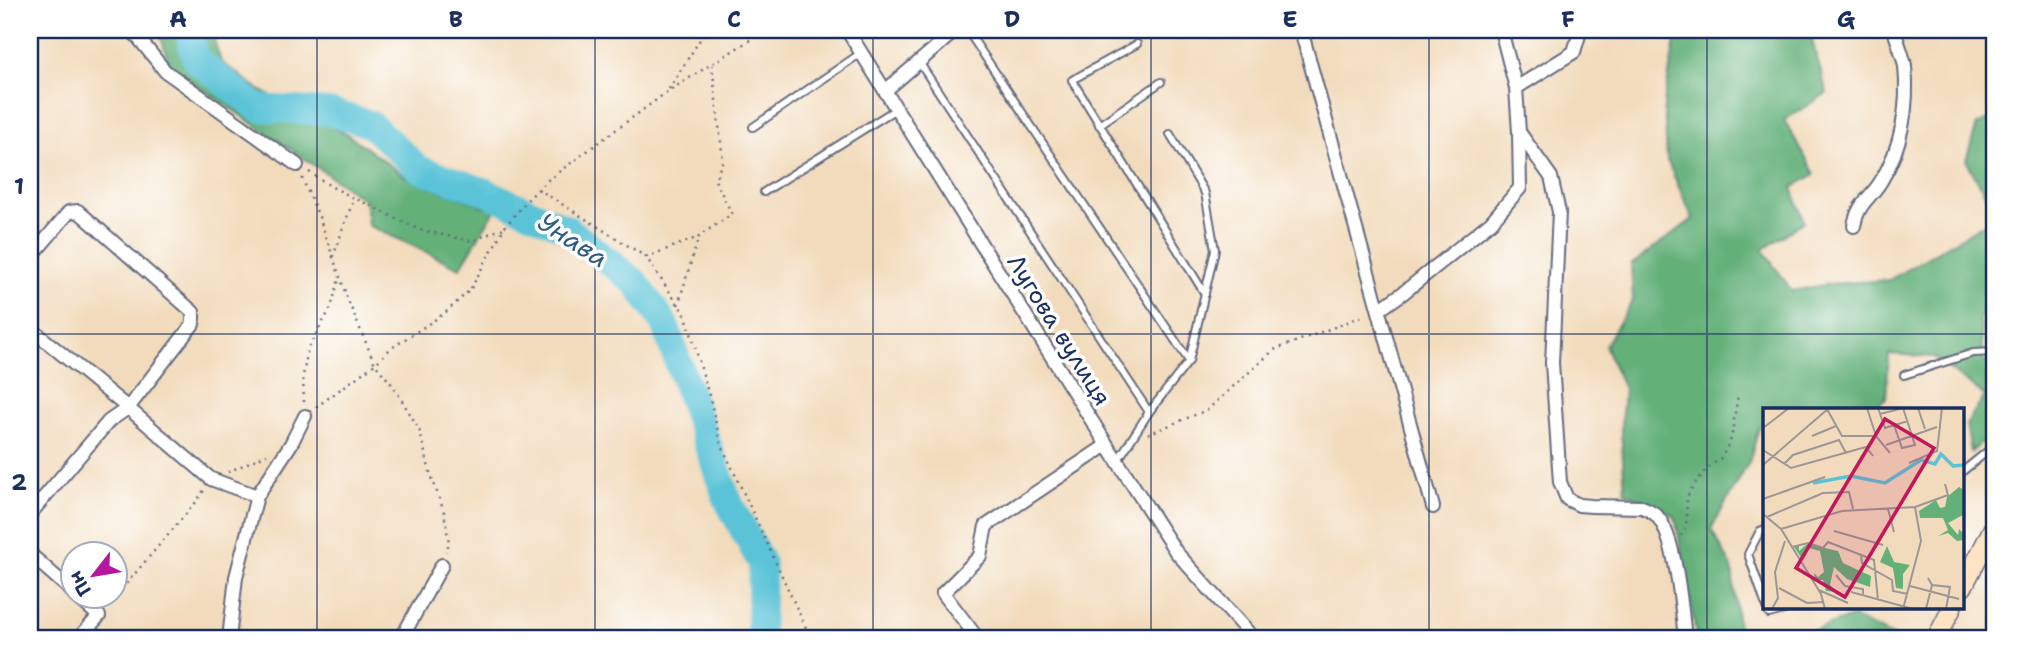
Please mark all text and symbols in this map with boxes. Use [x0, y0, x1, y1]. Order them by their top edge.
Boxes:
text: A [169, 4, 187, 34]
text: B [449, 4, 463, 34]
text: C [727, 4, 741, 34]
text: D [1004, 4, 1020, 34]
text: E [1282, 4, 1298, 34]
text: F [1561, 4, 1575, 34]
text: G [1837, 4, 1856, 34]
text: 1 [14, 171, 24, 201]
water label: Унава [531, 204, 615, 275]
street label: Лугова вулиця [1000, 248, 1118, 412]
inset map [1763, 408, 1965, 610]
text: 2 [11, 467, 27, 497]
north arrow [60, 540, 130, 610]
text: Пн [63, 566, 97, 601]

